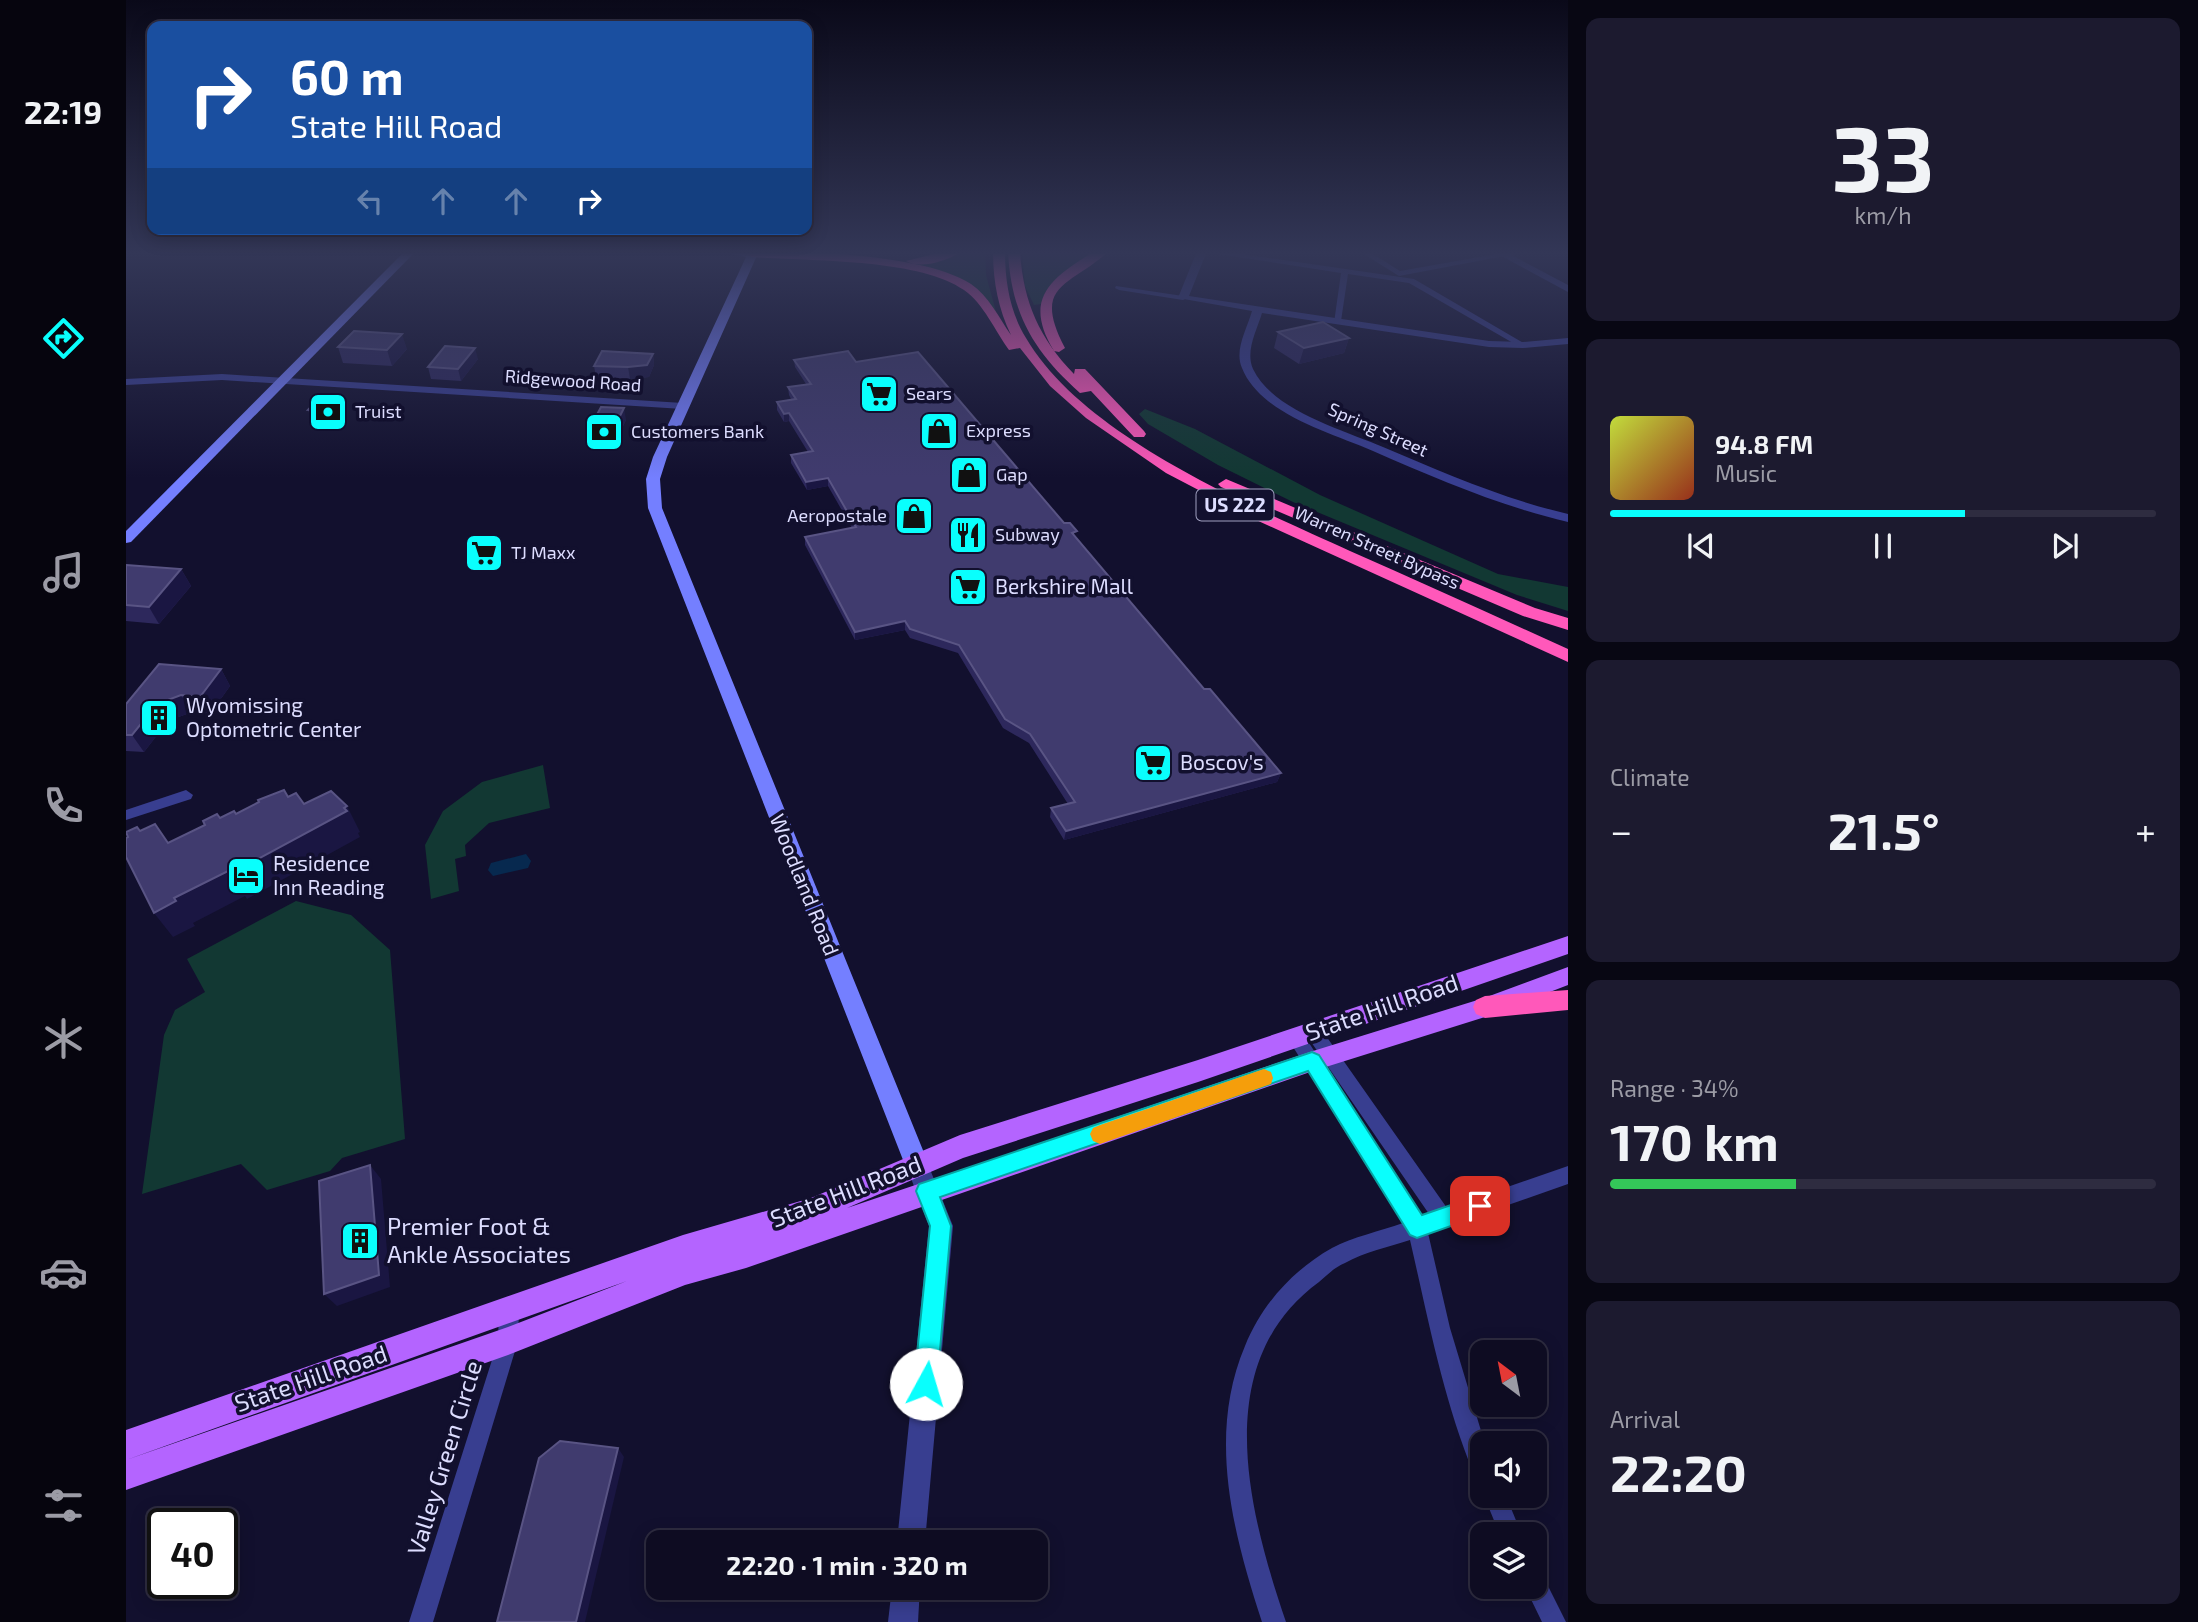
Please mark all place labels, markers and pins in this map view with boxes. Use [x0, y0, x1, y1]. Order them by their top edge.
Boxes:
supermarket icon: Sears [858, 373, 900, 415]
place label: Sears [906, 382, 952, 404]
bank icon: Truist [307, 391, 349, 433]
place label: Truist [355, 400, 402, 422]
shop icon: Express [918, 410, 960, 452]
bank icon: Customers Bank [583, 411, 625, 453]
place label: Express [966, 419, 1031, 441]
place label: Customers Bank [631, 420, 764, 442]
shop icon: Gap [948, 454, 990, 496]
place label: Gap [996, 463, 1028, 485]
shop icon: Aeropostale [893, 495, 935, 537]
place label: Aeropostale [787, 504, 887, 526]
restaurant icon: Subway [947, 514, 989, 556]
place label: Subway [995, 523, 1060, 545]
supermarket icon: TJ Maxx [463, 532, 505, 574]
place label: TJ Maxx [511, 541, 576, 563]
supermarket icon: Berkshire Mall [947, 566, 989, 608]
place label: Berkshire Mall [995, 573, 1134, 598]
place label: Wyomissing Optometric Center [186, 692, 362, 741]
building icon: Wyomissing Optometric Center [138, 697, 180, 739]
supermarket icon: Boscov's [1132, 742, 1174, 784]
place label: Boscov's [1180, 749, 1264, 774]
place label: Residence Inn Reading [273, 850, 385, 899]
hotel icon: Residence Inn Reading [225, 855, 267, 897]
pin [1450, 1176, 1510, 1236]
place label: Premier Foot & Ankle Associates [387, 1211, 571, 1268]
building icon: Premier Foot & Ankle Associates [339, 1220, 381, 1262]

